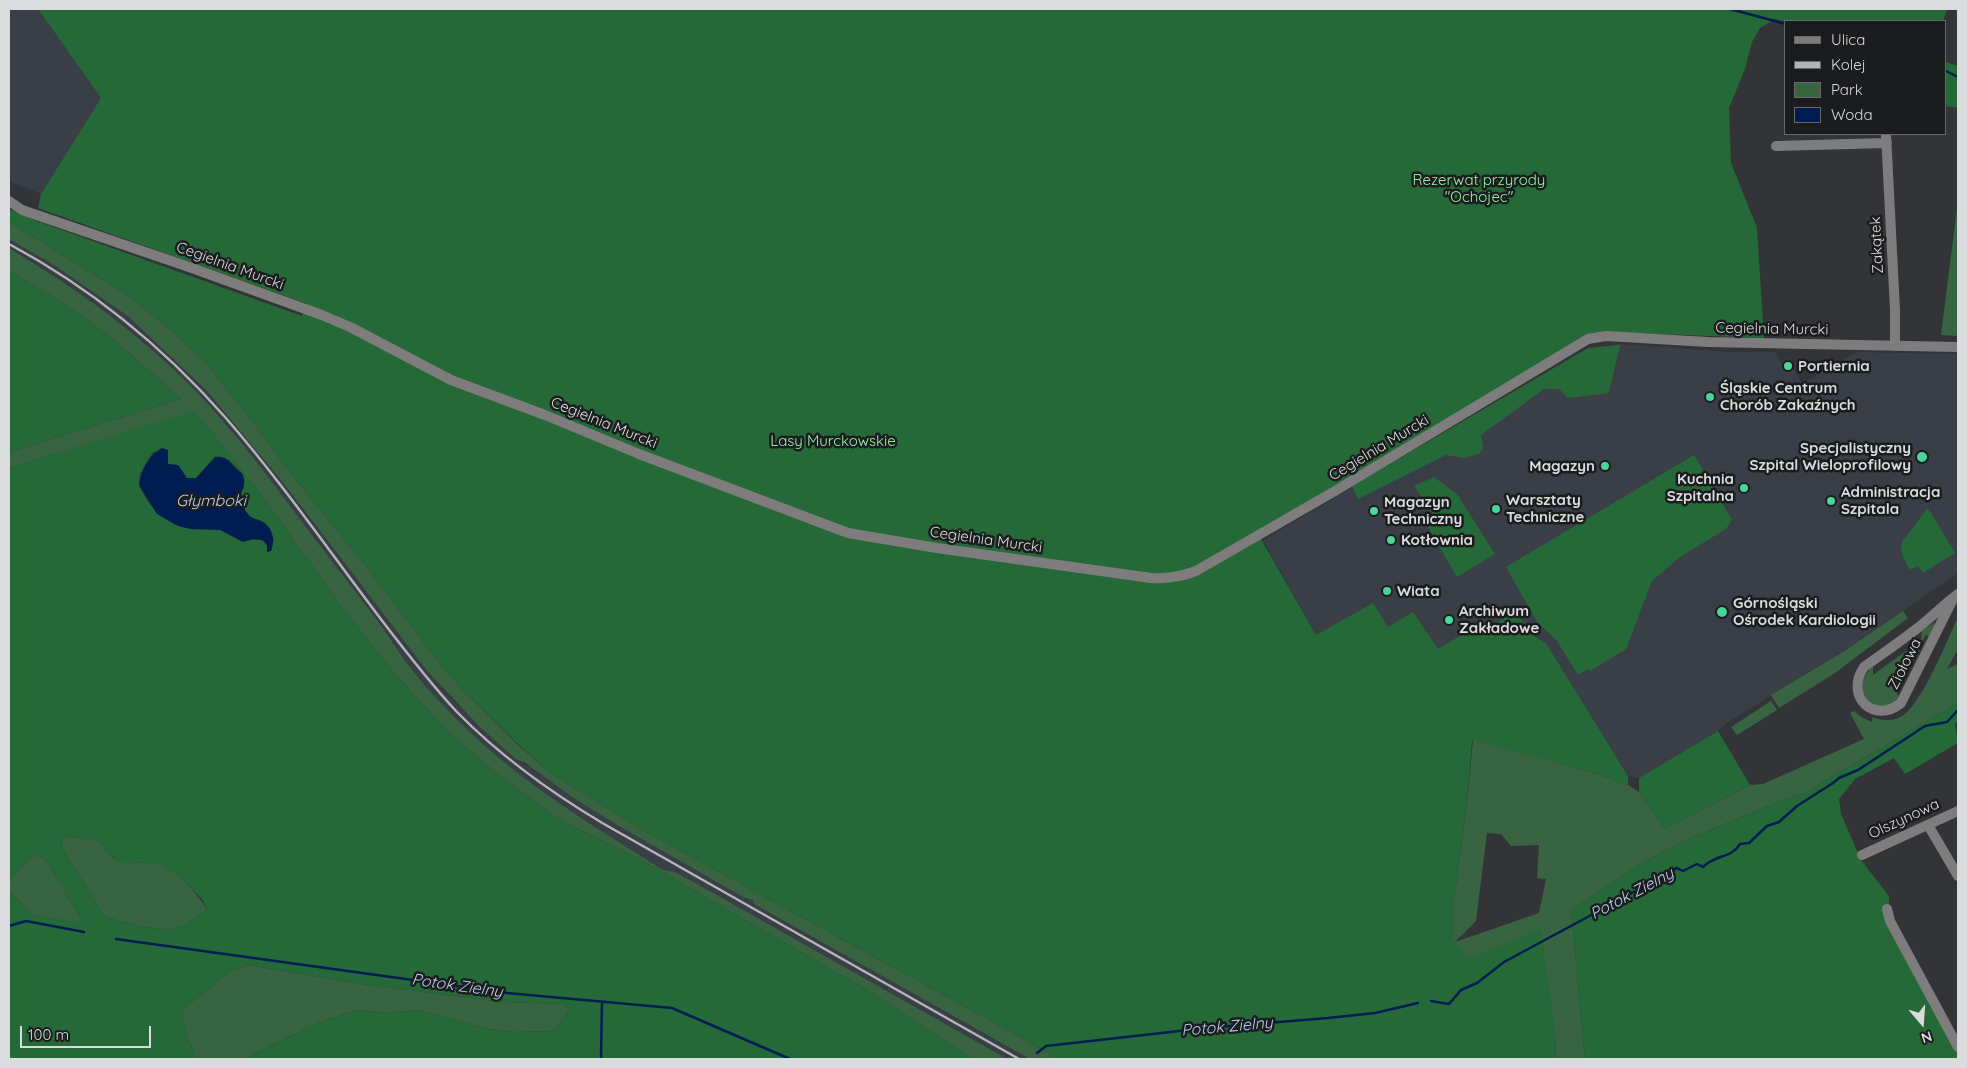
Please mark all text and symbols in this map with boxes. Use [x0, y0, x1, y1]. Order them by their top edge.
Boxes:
legend [1784, 20, 1947, 135]
text: Ulica [1831, 30, 1865, 49]
text: Kolej [1831, 55, 1866, 74]
text: Park [1831, 80, 1863, 99]
text: Woda [1831, 105, 1873, 124]
park label: Rezerwat przyrody "Ochojec" [1413, 171, 1545, 206]
street label: Zakątek [1867, 216, 1887, 274]
street label: Cegielnia Murcki [174, 238, 286, 294]
street label: Cegielnia Murcki [1715, 319, 1829, 339]
place label: Portiernia [1798, 357, 1870, 375]
marker: Portiernia [1782, 360, 1794, 372]
place label: Śląskie Centrum Chorób Zakaźnych [1720, 379, 1856, 414]
marker: Śląskie Centrum Chorób Zakaźnych [1704, 391, 1716, 403]
street label: Cegielnia Murcki [548, 393, 660, 453]
street label: Cegielnia Murcki [1326, 411, 1432, 485]
park label: Lasy Murckowskie [770, 432, 896, 450]
place label: Specjalistyczny Szpital Wieloprofilowy [1750, 439, 1911, 474]
marker: Specjalistyczny Szpital Wieloprofilowy [1915, 450, 1929, 464]
place label: Magazyn [1529, 457, 1595, 475]
marker: Magazyn [1599, 460, 1611, 472]
place label: Kuchnia Szpitalna [1667, 470, 1734, 505]
marker: Kuchnia Szpitalna [1738, 482, 1750, 494]
place label: Administracja Szpitala [1841, 483, 1940, 518]
water label: Głymboki [176, 491, 246, 511]
place label: Warsztaty Techniczne [1506, 491, 1584, 526]
place label: Magazyn Techniczny [1384, 493, 1462, 528]
marker: Administracja Szpitala [1825, 495, 1837, 507]
marker: Warsztaty Techniczne [1490, 503, 1502, 515]
marker: Magazyn Techniczny [1368, 505, 1380, 517]
street label: Cegielnia Murcki [929, 523, 1043, 557]
place label: Kotłownia [1401, 531, 1473, 549]
marker: Kotłownia [1385, 534, 1397, 546]
place label: Wiata [1397, 582, 1440, 600]
marker: Wiata [1381, 585, 1393, 597]
place label: Górnośląski Ośrodek Kardiologii [1733, 594, 1876, 629]
place label: Archiwum Zakładowe [1459, 602, 1539, 637]
marker: Górnośląski Ośrodek Kardiologii [1715, 605, 1729, 619]
marker: Archiwum Zakładowe [1443, 614, 1455, 626]
street label: Ziołowa [1885, 635, 1925, 693]
street label: Olszynowa [1866, 795, 1942, 843]
water label: Potok Zielny [1587, 864, 1677, 924]
water label: Potok Zielny [410, 970, 504, 1002]
north arrow [1897, 998, 1947, 1048]
water label: Potok Zielny [1180, 1013, 1274, 1041]
scale bar [22, 1016, 154, 1048]
text: 100 m [28, 1025, 69, 1044]
text: N [1919, 1027, 1934, 1047]

